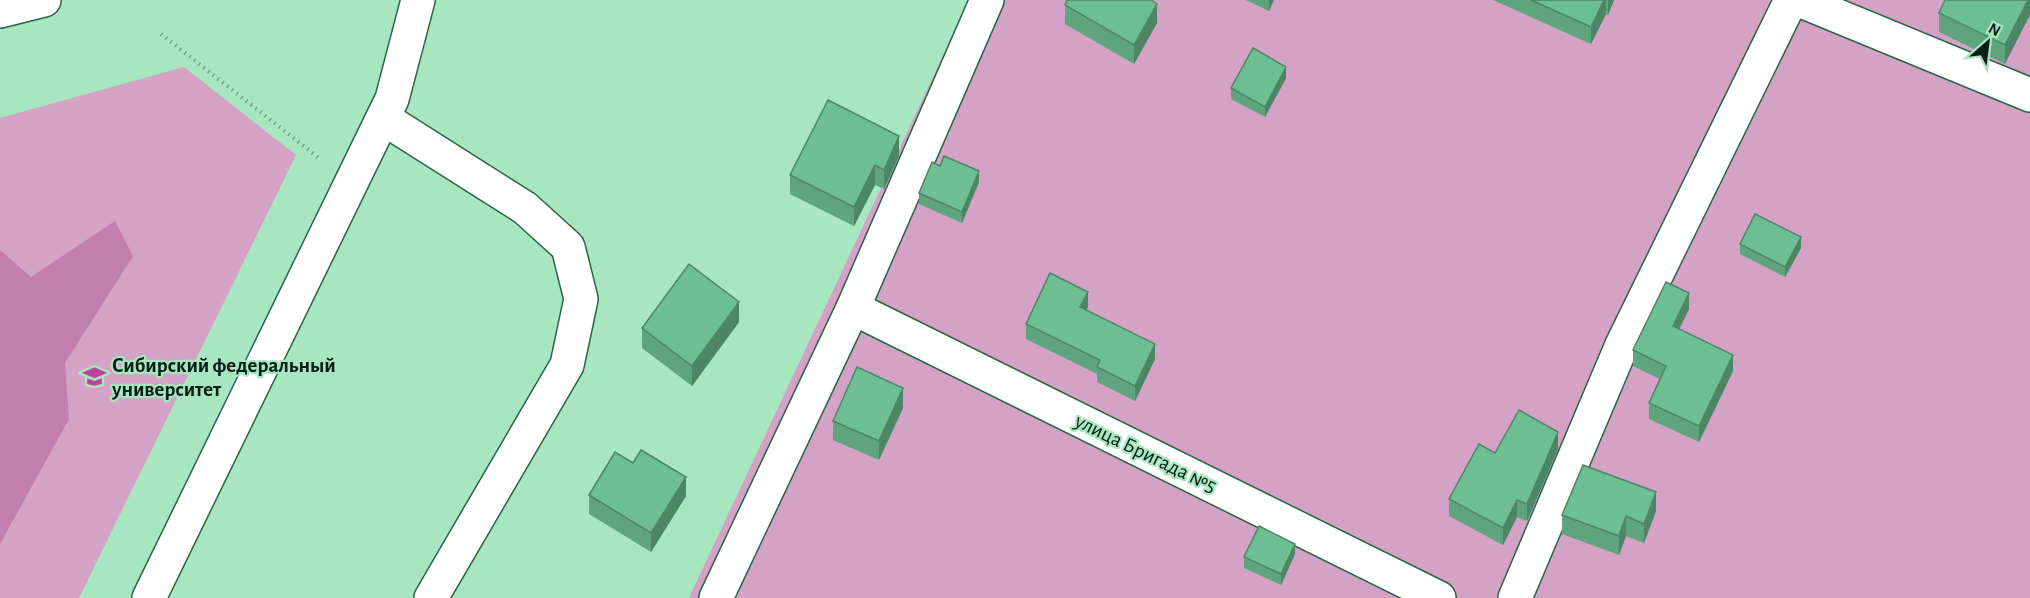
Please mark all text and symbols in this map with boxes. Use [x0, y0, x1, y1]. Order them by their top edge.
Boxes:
north arrow [1958, 12, 2018, 72]
text: N [1986, 20, 2003, 39]
place label: Сибирский федеральный университет [111, 355, 336, 400]
school or university icon: Сибирский федеральный университет [81, 364, 107, 390]
street label: улица Бригада №5 [1071, 410, 1220, 497]

